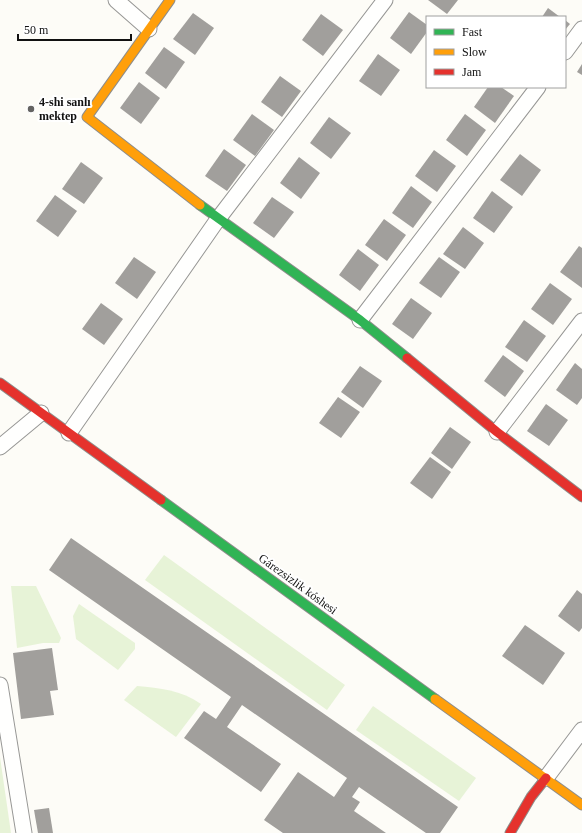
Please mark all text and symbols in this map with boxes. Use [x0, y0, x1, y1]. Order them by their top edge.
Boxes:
scale bar [18, 16, 131, 42]
legend [426, 16, 566, 88]
text: 50 m [24, 23, 49, 37]
text: Fast [462, 25, 483, 39]
text: Slow [462, 45, 487, 59]
text: Jam [462, 65, 482, 79]
place label: 4-shi sanlı mektep [39, 95, 91, 123]
marker: 4-shi sanlı mektep [26, 104, 36, 114]
street label: Gárezsizlik kóshesi [256, 551, 341, 618]

